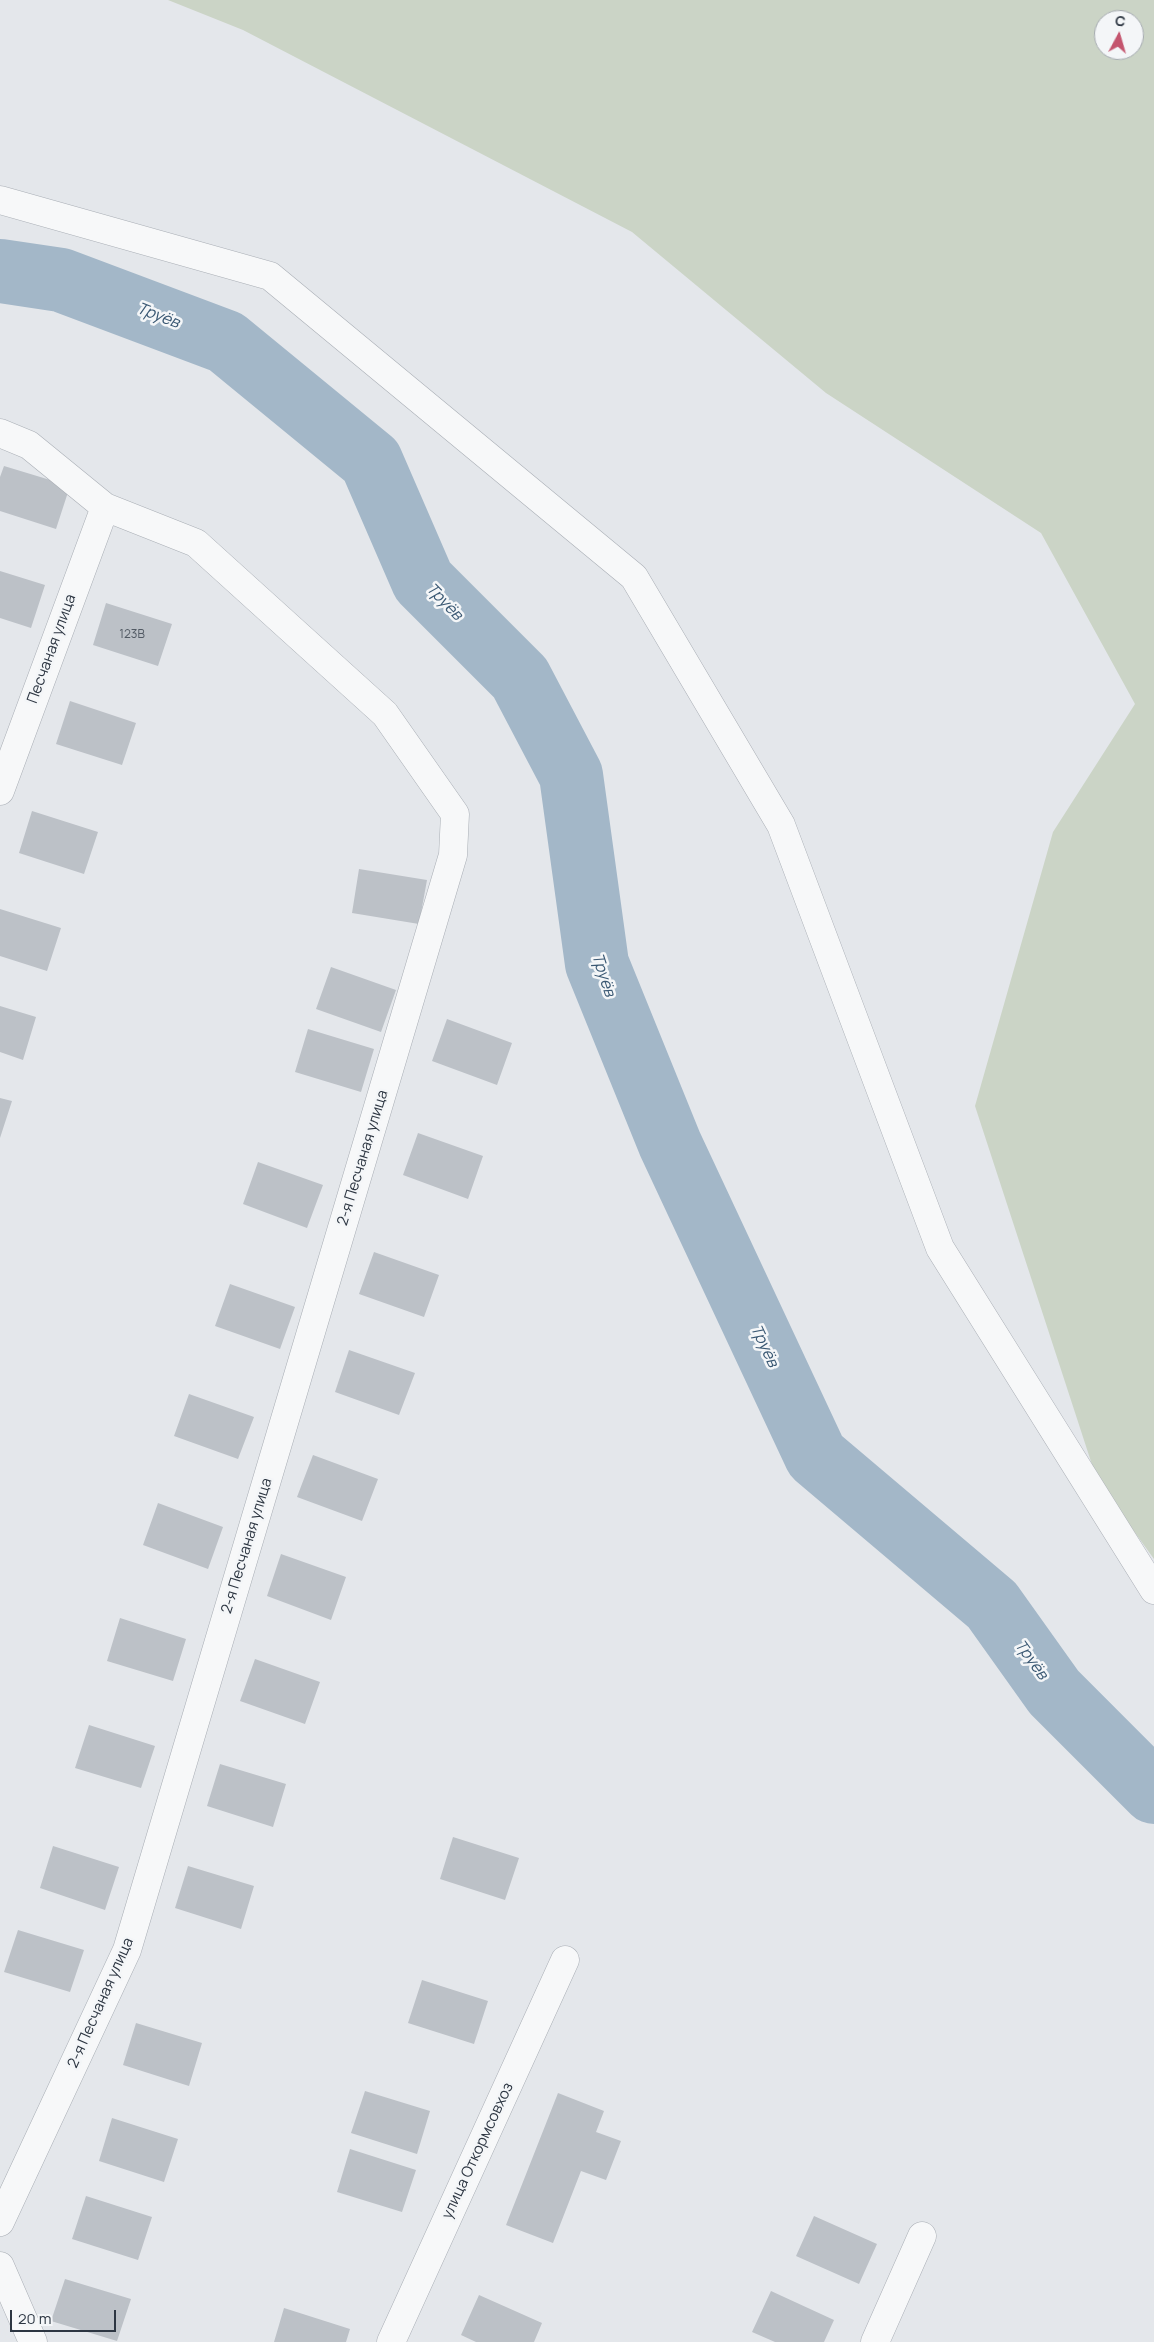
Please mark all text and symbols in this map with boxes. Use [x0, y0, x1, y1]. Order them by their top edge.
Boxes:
north arrow [1094, 10, 1144, 60]
text: С [1114, 11, 1127, 31]
water label: Труёв [134, 299, 182, 333]
water label: Труёв [422, 579, 466, 625]
street label: Песчаная улица [24, 592, 80, 706]
house number: 123В [119, 628, 145, 642]
water label: Труёв [587, 951, 619, 999]
street label: 2-я Песчаная улица [334, 1088, 392, 1228]
water label: Труёв [746, 1322, 782, 1370]
street label: 2-я Песчаная улица [218, 1476, 276, 1616]
water label: Труёв [1010, 1636, 1052, 1684]
street label: 2-я Песчаная улица [64, 1935, 138, 2071]
street label: улица Откормсовхоз [439, 2080, 517, 2222]
scale bar [12, 2300, 119, 2332]
text: 20 m [18, 2308, 51, 2329]

